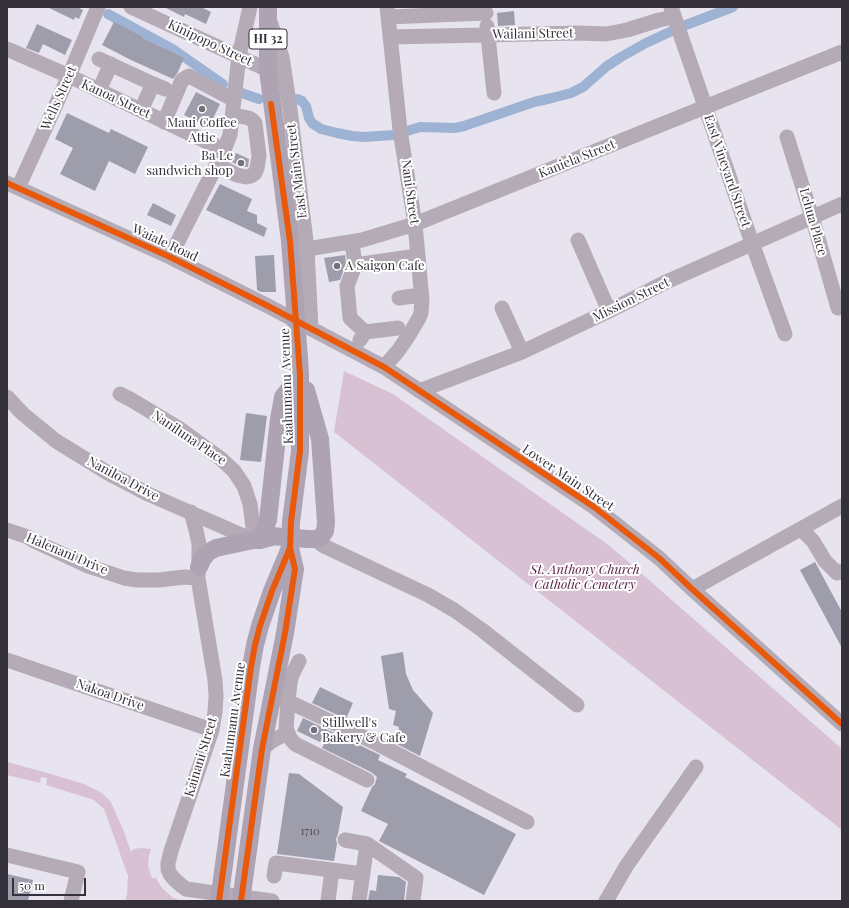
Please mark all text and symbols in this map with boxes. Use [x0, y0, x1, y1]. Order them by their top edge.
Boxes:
street label: Kinipopo Street [165, 17, 255, 69]
street label: Wailani Street [492, 25, 574, 43]
road number: HI 32 [249, 29, 287, 49]
street label: Wells Street [38, 63, 80, 133]
street label: Kanoa Street [79, 76, 153, 122]
marker: Maui Coffee Attic [197, 104, 207, 114]
street label: East Vineyard Street [700, 113, 754, 229]
place label: Maui Coffee Attic [167, 115, 237, 146]
street label: East Main Street [283, 123, 311, 219]
street label: Kaniela Street [536, 137, 618, 181]
place label: Ba Le sandwich shop [146, 148, 233, 179]
marker: Ba Le sandwich shop [236, 158, 246, 168]
street label: Nani Street [398, 159, 422, 225]
street label: Lehua Place [796, 186, 830, 258]
street label: Waiale Road [130, 221, 200, 265]
place label: A Saigon Cafe [345, 258, 425, 274]
marker: A Saigon Cafe [332, 261, 342, 271]
street label: Mission Street [590, 275, 672, 325]
street label: Kaahumanu Avenue [277, 328, 297, 444]
street label: Naniluna Place [149, 407, 229, 469]
street label: Lower Main Street [519, 441, 617, 515]
street label: Naniloa Drive [84, 454, 162, 504]
street label: Halenani Drive [24, 530, 110, 578]
park label: St. Anthony Church Catholic Cemetery [530, 562, 640, 593]
street label: Kaahumanu Avenue [217, 661, 249, 779]
street label: Nakoa Drive [74, 676, 146, 714]
street label: Kainani Street [181, 715, 221, 799]
place label: Stillwell's Bakery & Cafe [322, 715, 406, 746]
marker: Stillwell's Bakery & Cafe [309, 725, 319, 735]
house number: 1710 [300, 825, 320, 839]
scale bar [14, 870, 88, 896]
text: 50 m [19, 877, 45, 893]

